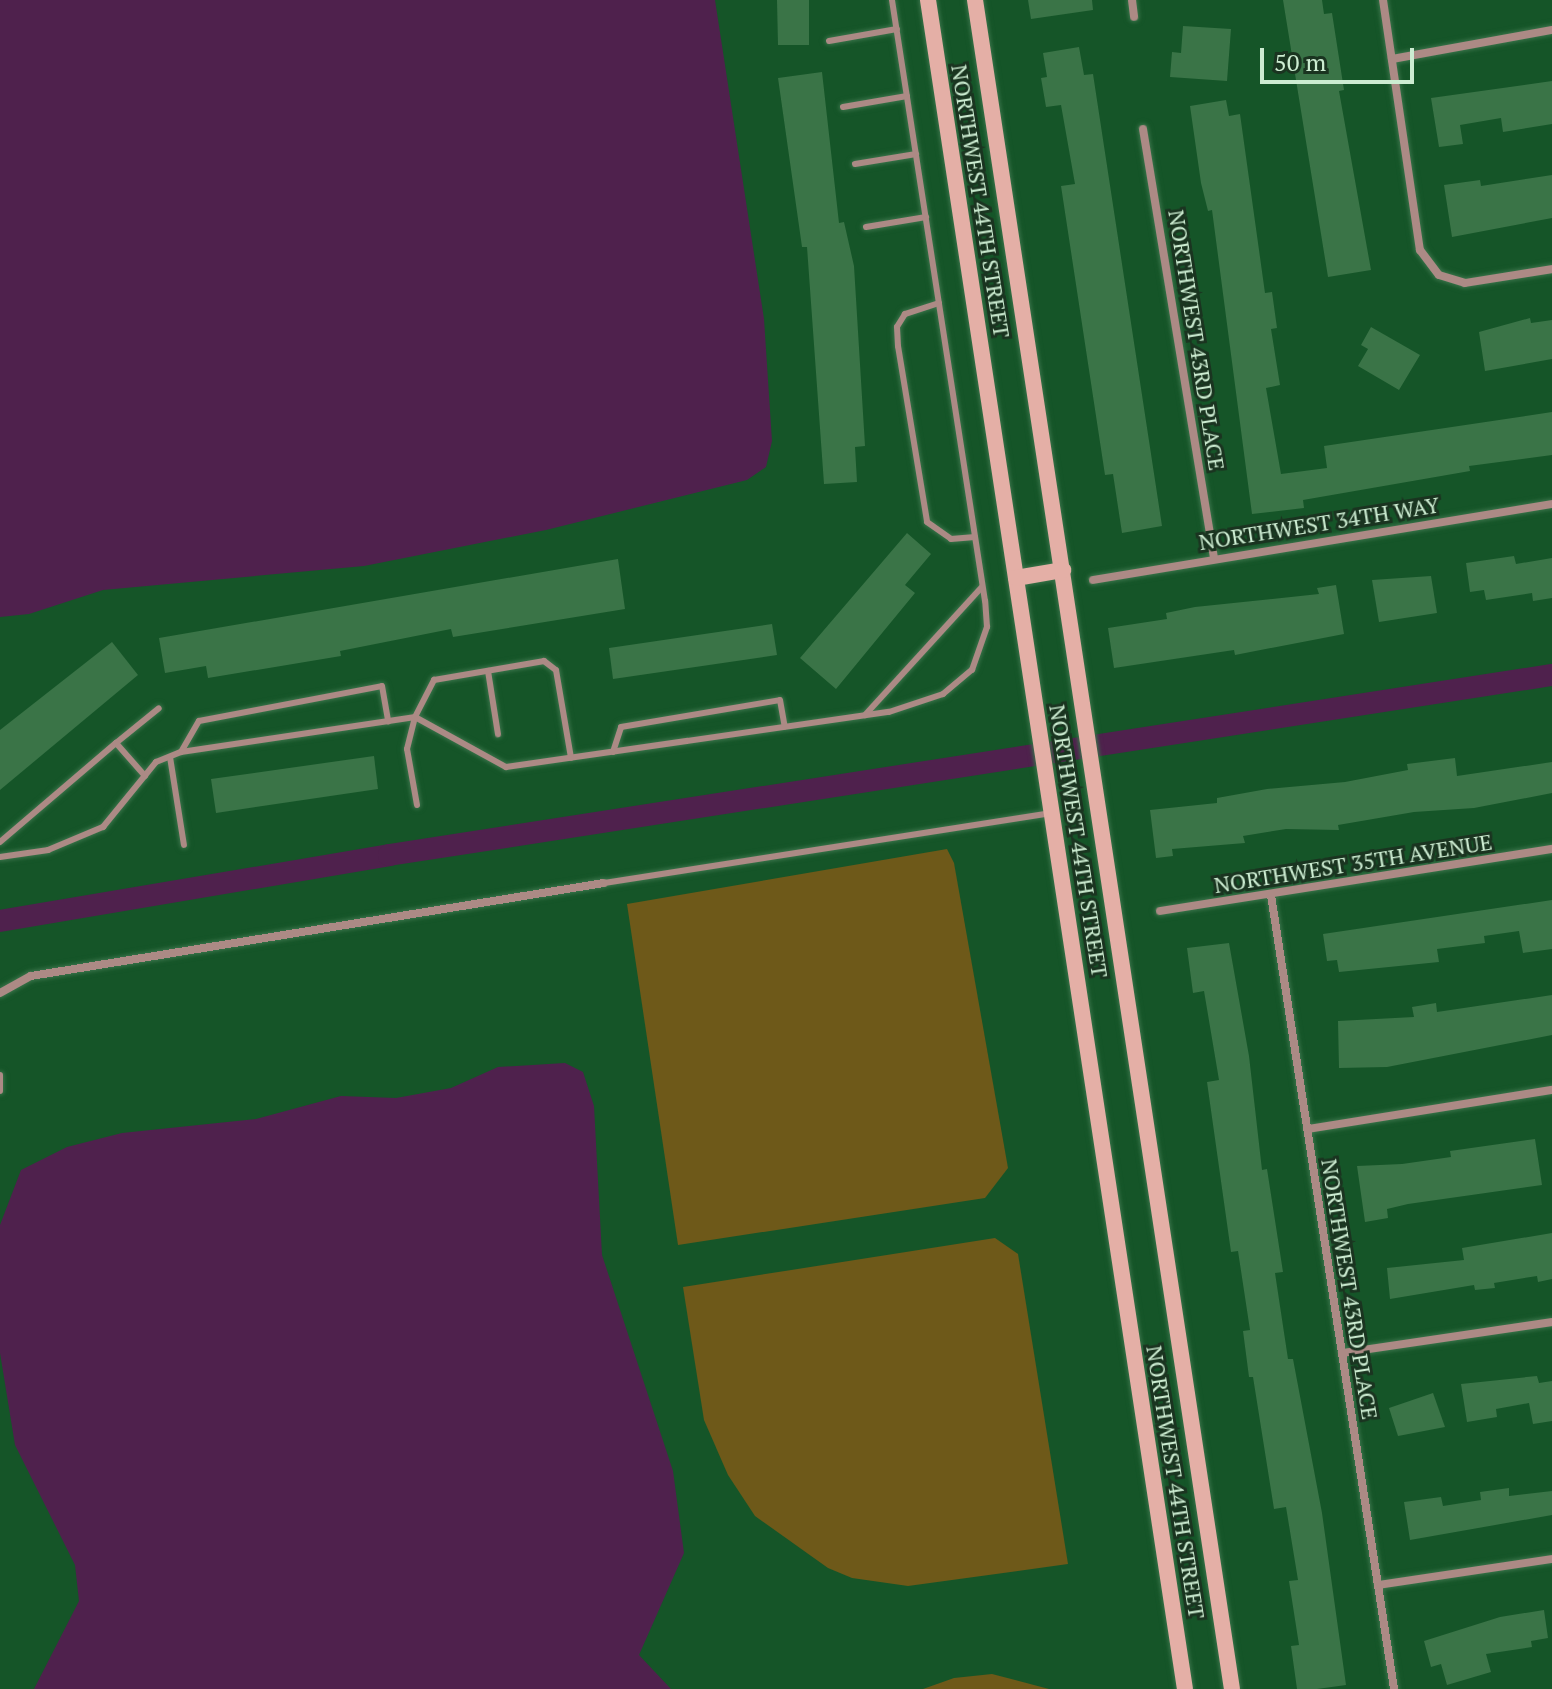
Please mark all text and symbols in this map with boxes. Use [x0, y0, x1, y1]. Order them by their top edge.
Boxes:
scale bar [1264, 32, 1418, 82]
text: 50 m [1274, 46, 1326, 78]
street label: NORTHWEST 44TH STREET [946, 63, 1016, 339]
street label: NORTHWEST 43RD PLACE [1163, 208, 1231, 472]
street label: NORTHWEST 34TH WAY [1197, 491, 1441, 555]
street label: NORTHWEST 44TH STREET [1044, 703, 1114, 979]
street label: NORTHWEST 35TH AVENUE [1212, 828, 1494, 898]
street label: NORTHWEST 43RD PLACE [1316, 1157, 1384, 1421]
street label: NORTHWEST 44TH STREET [1141, 1344, 1211, 1620]

